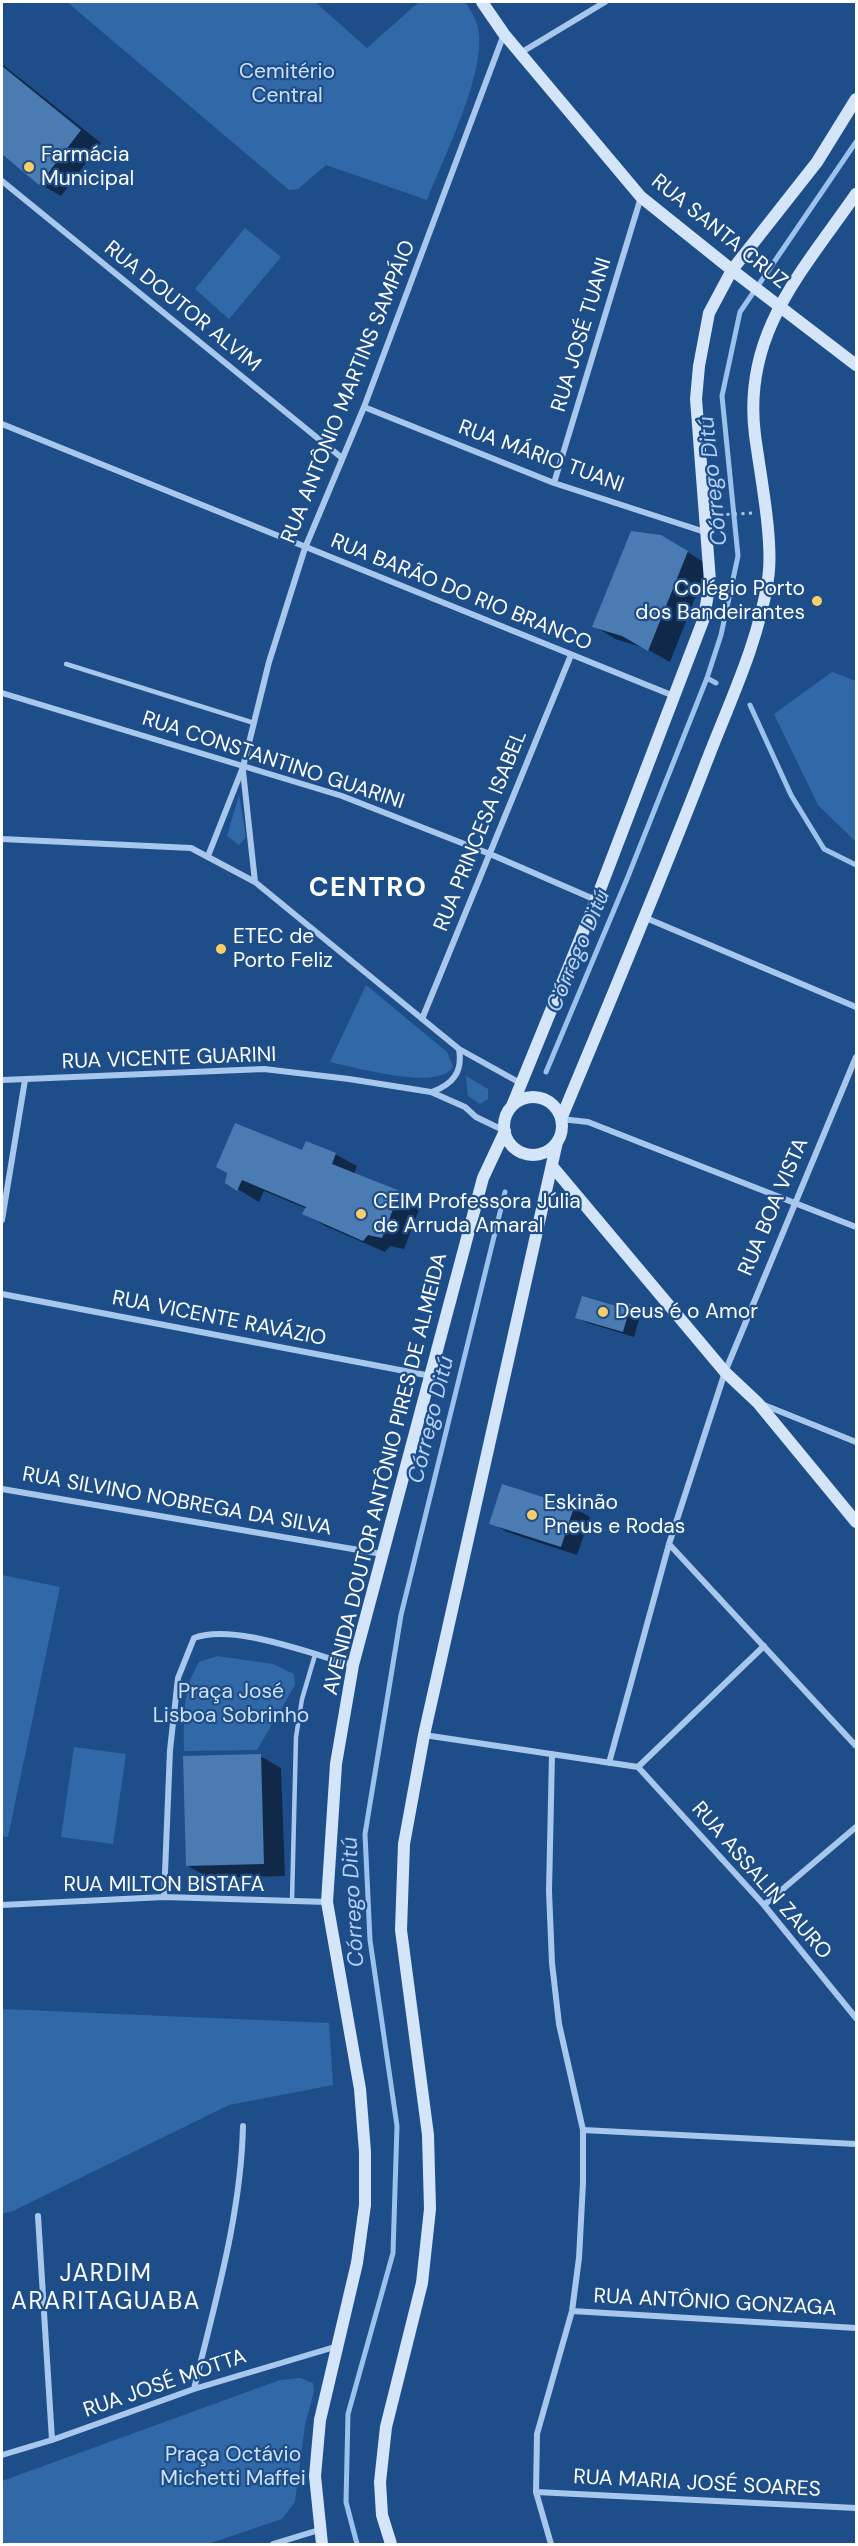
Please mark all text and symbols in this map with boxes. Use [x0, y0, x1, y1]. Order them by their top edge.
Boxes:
park label: Cemitério Central [239, 59, 335, 109]
place label: Farmácia Municipal [41, 142, 134, 192]
marker: Farmácia Municipal [22, 160, 36, 174]
street label: RUA SANTA CRUZ [646, 169, 792, 295]
street label: RUA DOUTOR ALVIM [99, 236, 265, 378]
street label: RUA ANTÔNIO MARTINS SAMPÁIO [277, 237, 421, 547]
street label: RUA JOSÉ TUANI [547, 255, 617, 415]
street label: RUA MÁRIO TUANI [455, 415, 627, 499]
water label: Córrego Ditú [694, 415, 734, 547]
street label: RUA BARÃO DO RIO BRANCO [327, 529, 595, 657]
place label: Colégio Porto dos Bandeirantes [635, 576, 805, 626]
marker: Colégio Porto dos Bandeirantes [810, 594, 824, 608]
street label: RUA CONSTANTINO GUARINI [139, 707, 407, 815]
street label: RUA PRINCESA ISABEL [429, 727, 533, 935]
district label: CENTRO [309, 873, 427, 905]
water label: Córrego Ditú [541, 886, 617, 1016]
place label: ETEC de Porto Feliz [233, 924, 333, 974]
marker: ETEC de Porto Feliz [214, 942, 228, 956]
street label: RUA VICENTE GUARINI [61, 1043, 277, 1075]
street label: RUA BOA VISTA [734, 1134, 814, 1280]
place label: CEIM Professora Júlia de Arruda Amaral [373, 1189, 581, 1239]
marker: CEIM Professora Júlia de Arruda Amaral [354, 1207, 368, 1221]
street label: AVENIDA DOUTOR ANTÔNIO PIRES DE ALMEIDA [319, 1250, 453, 1698]
street label: RUA VICENTE RAVÁZIO [110, 1286, 328, 1352]
place label: Deus é o Amor [615, 1299, 758, 1325]
marker: Deus é o Amor [596, 1305, 610, 1319]
water label: Córrego Ditú [403, 1354, 461, 1486]
street label: RUA SILVINO NOBREGA DA SILVA [20, 1462, 334, 1542]
place label: Eskinão Pneus e Rodas [544, 1490, 685, 1540]
marker: Eskinão Pneus e Rodas [525, 1508, 539, 1522]
park label: Praça José Lisboa Sobrinho [153, 1679, 309, 1729]
street label: RUA ASSALIN ZAURO [686, 1797, 836, 1965]
water label: Córrego Ditú [337, 1836, 371, 1968]
street label: RUA MILTON BISTAFA [64, 1872, 264, 1898]
district label: JARDIM ARARITAGUABA [11, 2261, 201, 2317]
street label: RUA ANTÔNIO GONZAGA [593, 2284, 837, 2322]
street label: RUA JOSÉ MOTTA [80, 2344, 250, 2424]
park label: Praça Octávio Michetti Maffei [160, 2442, 306, 2492]
street label: RUA MARIA JOSÉ SOARES [573, 2465, 821, 2503]

